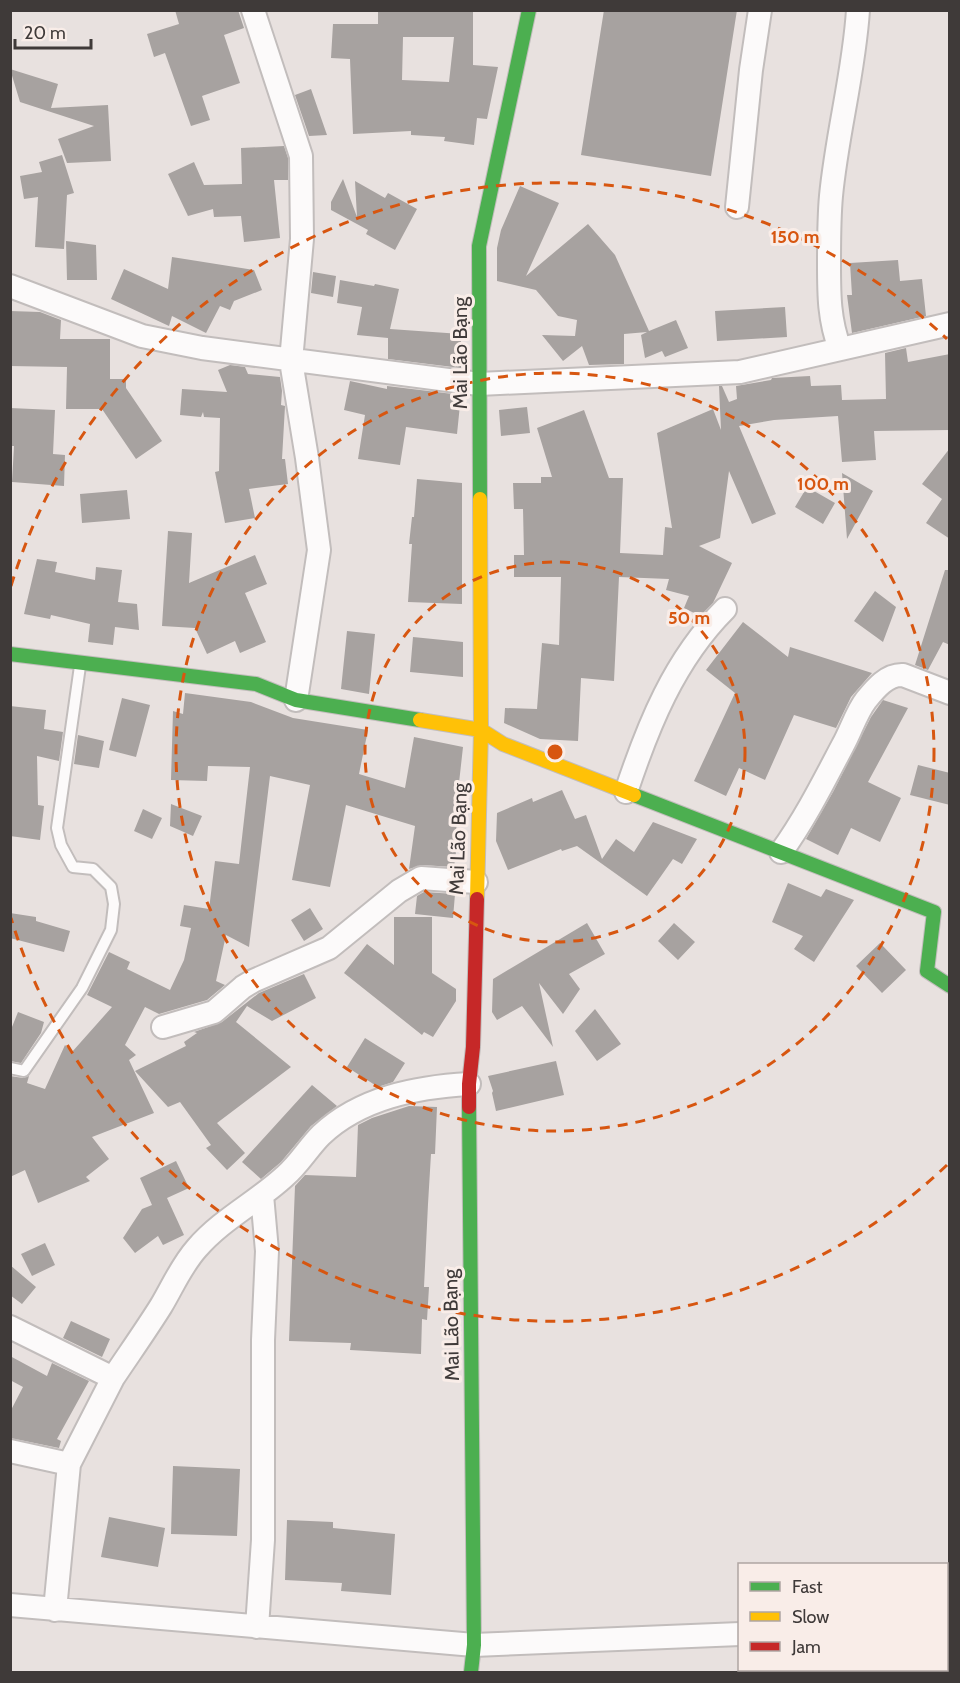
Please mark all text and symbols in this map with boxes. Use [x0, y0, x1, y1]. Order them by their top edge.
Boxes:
scale bar [15, 12, 92, 50]
text: 20 m [24, 22, 66, 44]
text: 150 m [771, 226, 819, 248]
street label: Mai Lão Bạng [448, 296, 472, 409]
text: 100 m [797, 473, 849, 495]
text: 50 m [668, 607, 710, 629]
centre of rings [545, 742, 565, 762]
street label: Mai Lão Bạng [444, 781, 472, 896]
street label: Mai Lão Bạng [438, 1268, 464, 1381]
legend [738, 1563, 948, 1671]
text: Fast [792, 1576, 823, 1598]
text: Slow [792, 1606, 829, 1628]
text: Jam [791, 1636, 821, 1658]

